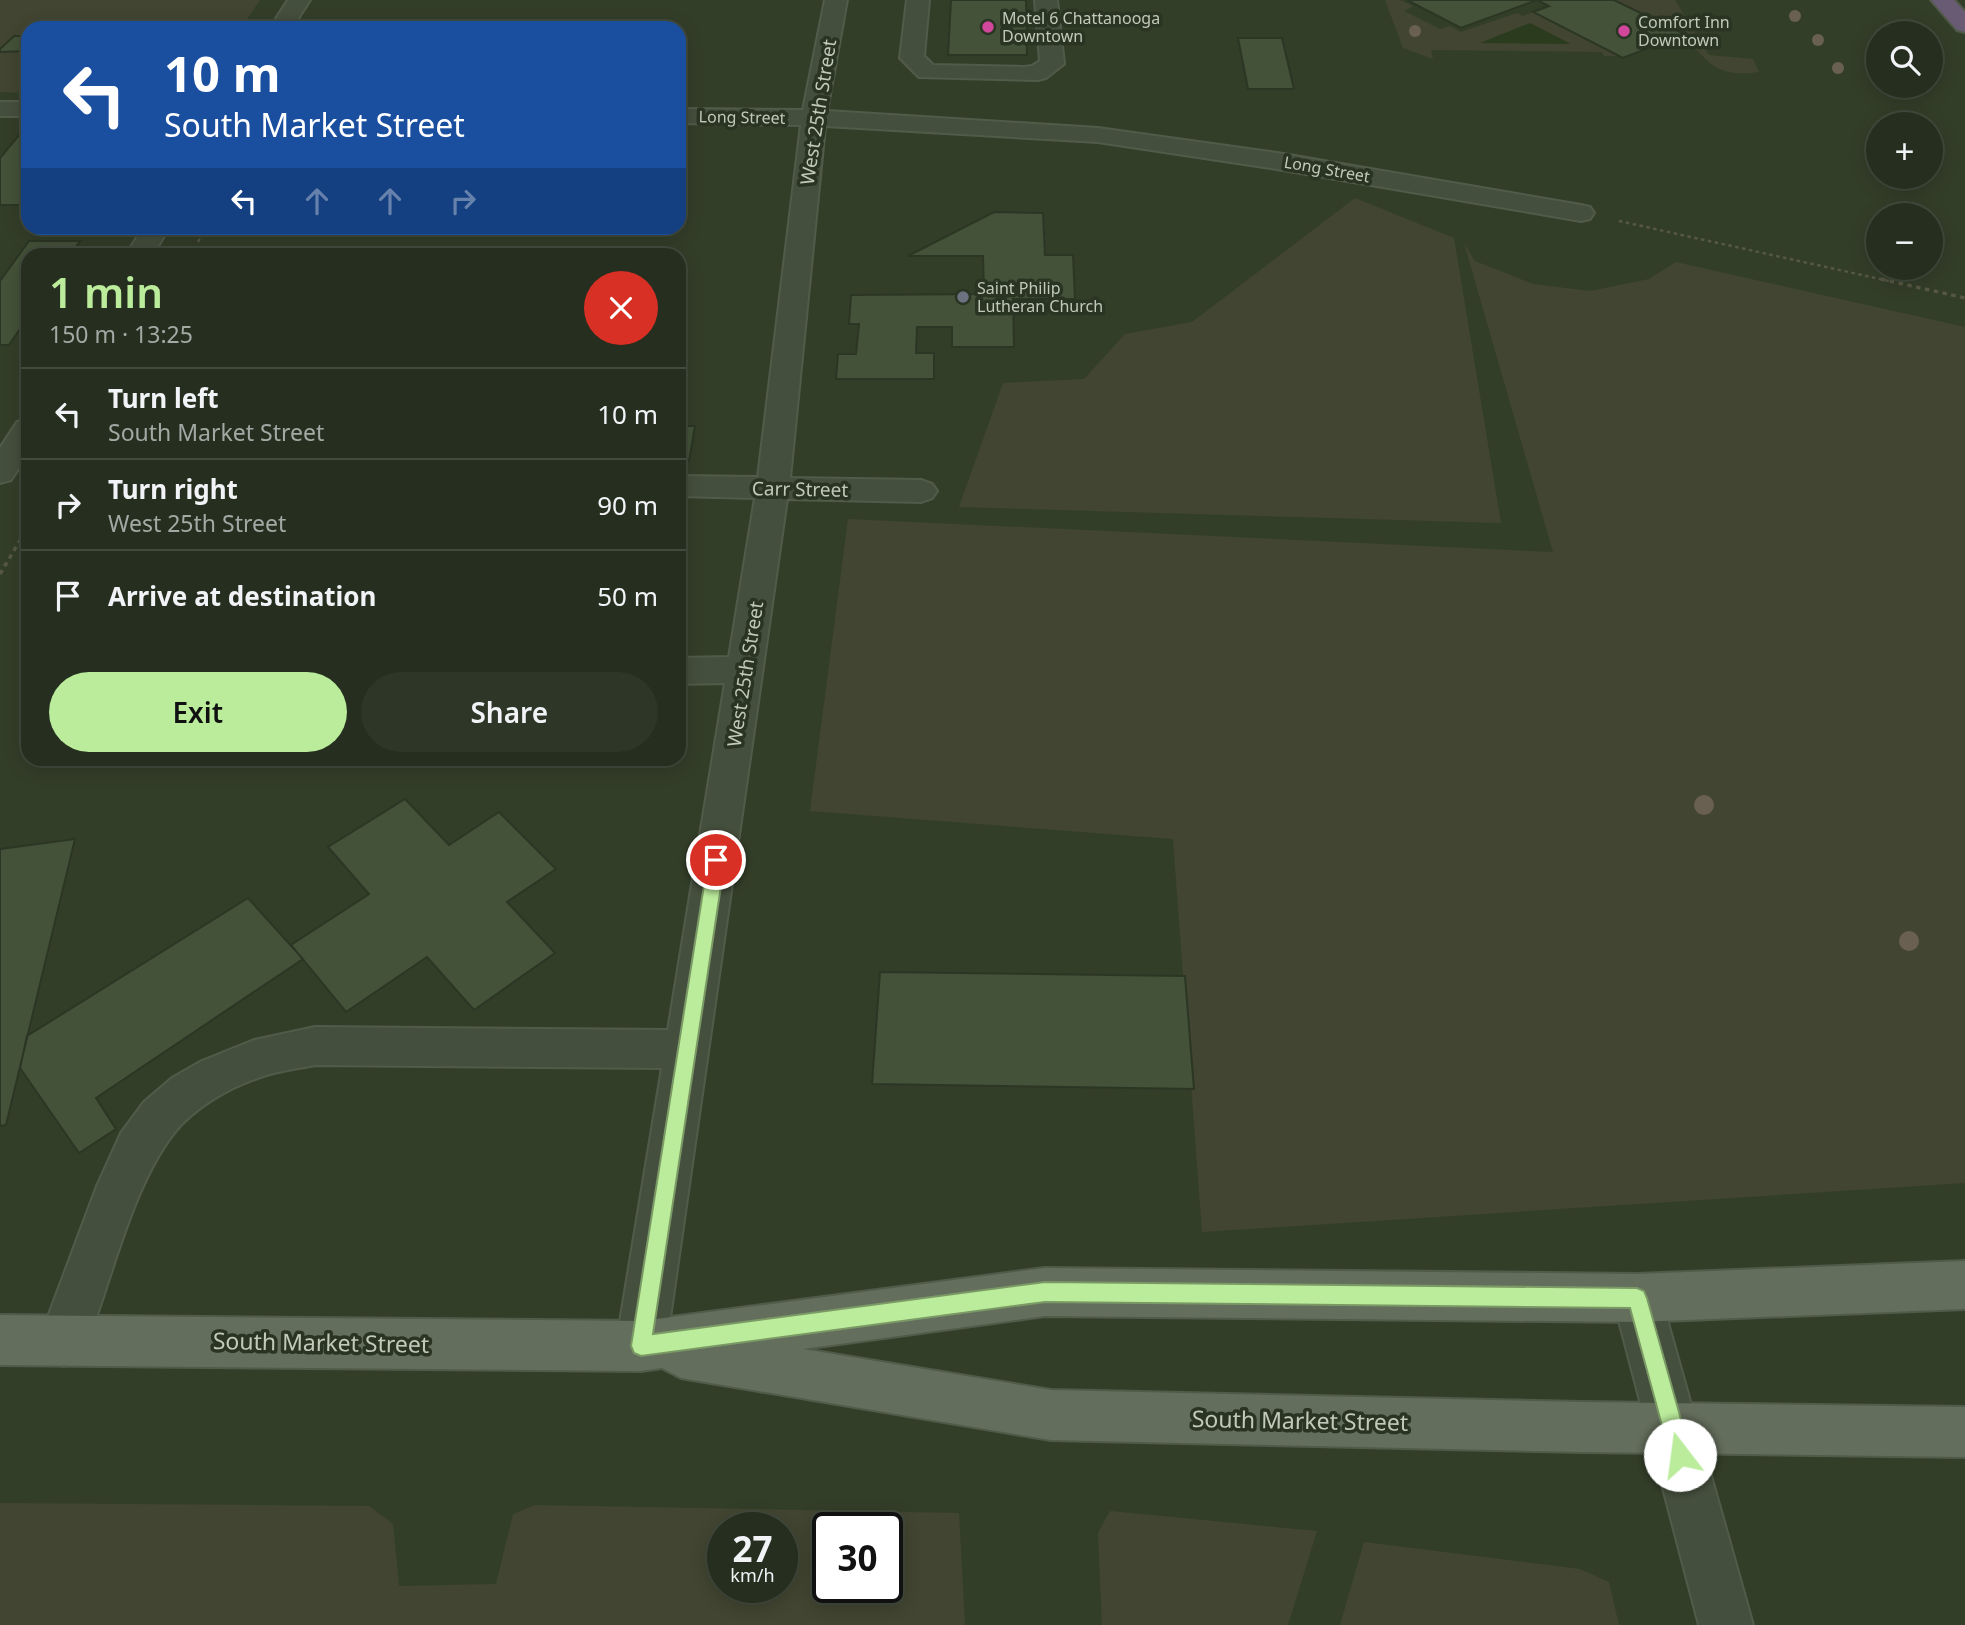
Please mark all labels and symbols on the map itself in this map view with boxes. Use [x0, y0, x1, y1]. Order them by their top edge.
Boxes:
place label: Motel 6 Chattanooga Downtown [1002, 7, 1160, 47]
place label: Comfort Inn Downtown [1638, 11, 1730, 51]
marker: Motel 6 Chattanooga Downtown [980, 19, 996, 35]
marker: Comfort Inn Downtown [1616, 23, 1632, 39]
street label: West 25th Street [794, 37, 842, 187]
street label: Long Street [699, 105, 786, 129]
street label: Long Street [1282, 151, 1372, 187]
place label: Saint Philip Lutheran Church [977, 277, 1103, 317]
marker: Saint Philip Lutheran Church [955, 289, 971, 305]
street label: Carr Street [752, 475, 849, 503]
street label: West 25th Street [721, 599, 769, 749]
pin [686, 830, 746, 890]
street label: South Market Street [213, 1324, 429, 1360]
street label: South Market Street [1192, 1402, 1408, 1438]
position arrow [1643, 1418, 1717, 1492]
speed limit sign: 30 [812, 1512, 903, 1603]

